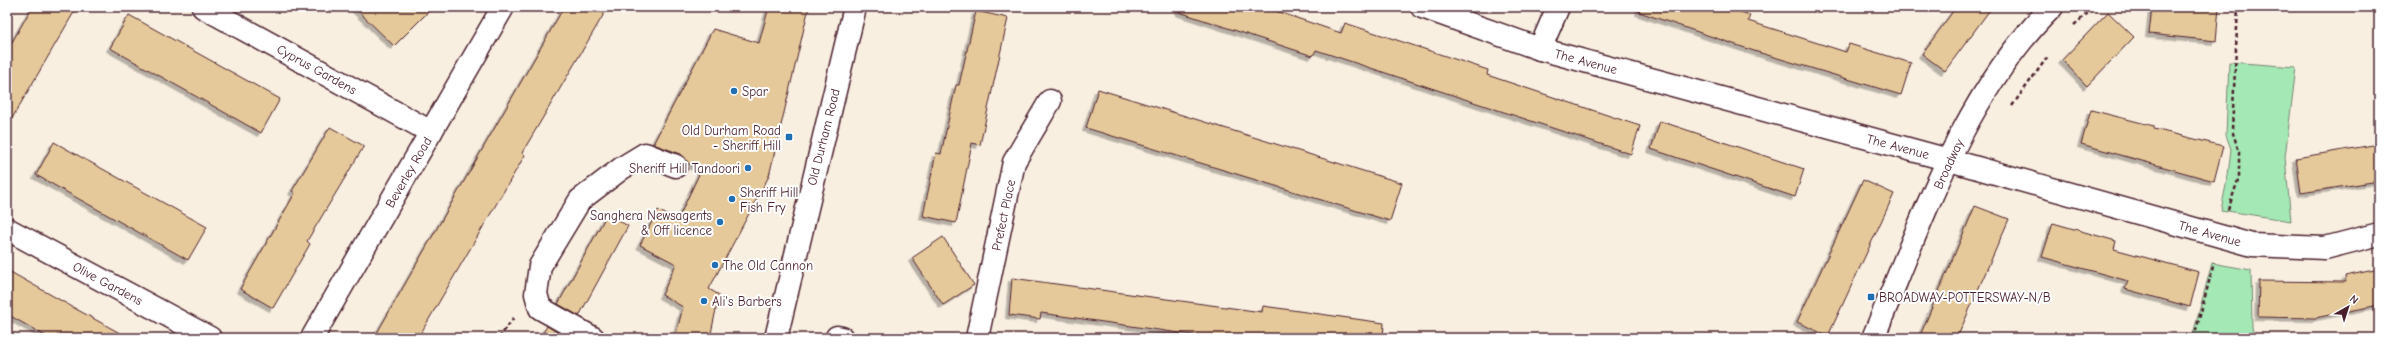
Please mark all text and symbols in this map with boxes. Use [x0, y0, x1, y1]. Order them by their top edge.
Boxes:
street label: Cyprus Gardens [274, 41, 359, 98]
street label: The Avenue [1553, 46, 1619, 77]
place label: Spar [742, 84, 769, 99]
marker: Spar [729, 86, 739, 96]
street label: Old Durham Road [804, 87, 843, 187]
place label: Old Durham Road - Sheriff Hill [682, 123, 781, 153]
street label: The Avenue [1865, 131, 1931, 162]
marker: Old Durham Road - Sheriff Hill [784, 132, 794, 142]
street label: Beverley Road [382, 134, 435, 210]
street label: Broadway [1930, 137, 1967, 192]
place label: Sheriff Hill Tandoori [629, 161, 740, 176]
marker: Sheriff Hill Tandoori [743, 163, 753, 173]
street label: Prefect Place [989, 178, 1018, 252]
place label: Sheriff Hill Fish Fry [740, 185, 798, 215]
marker: Sheriff Hill Fish Fry [727, 194, 737, 204]
place label: Sanghera Newsagents & Off licence [590, 208, 712, 238]
marker: Sanghera Newsagents & Off licence [715, 217, 725, 227]
street label: The Avenue [2177, 217, 2243, 250]
place label: The Old Cannon [723, 258, 813, 273]
street label: Olive Gardens [70, 259, 145, 308]
marker: The Old Cannon [710, 260, 720, 270]
north arrow [2328, 287, 2368, 327]
place label: BROADWAY-POTTERSWAY-N/B [1879, 290, 2051, 305]
marker: BROADWAY-POTTERSWAY-N/B [1866, 292, 1876, 302]
text: N [2347, 292, 2361, 307]
place label: Ali's Barbers [712, 294, 782, 309]
marker: Ali's Barbers [699, 296, 709, 306]

